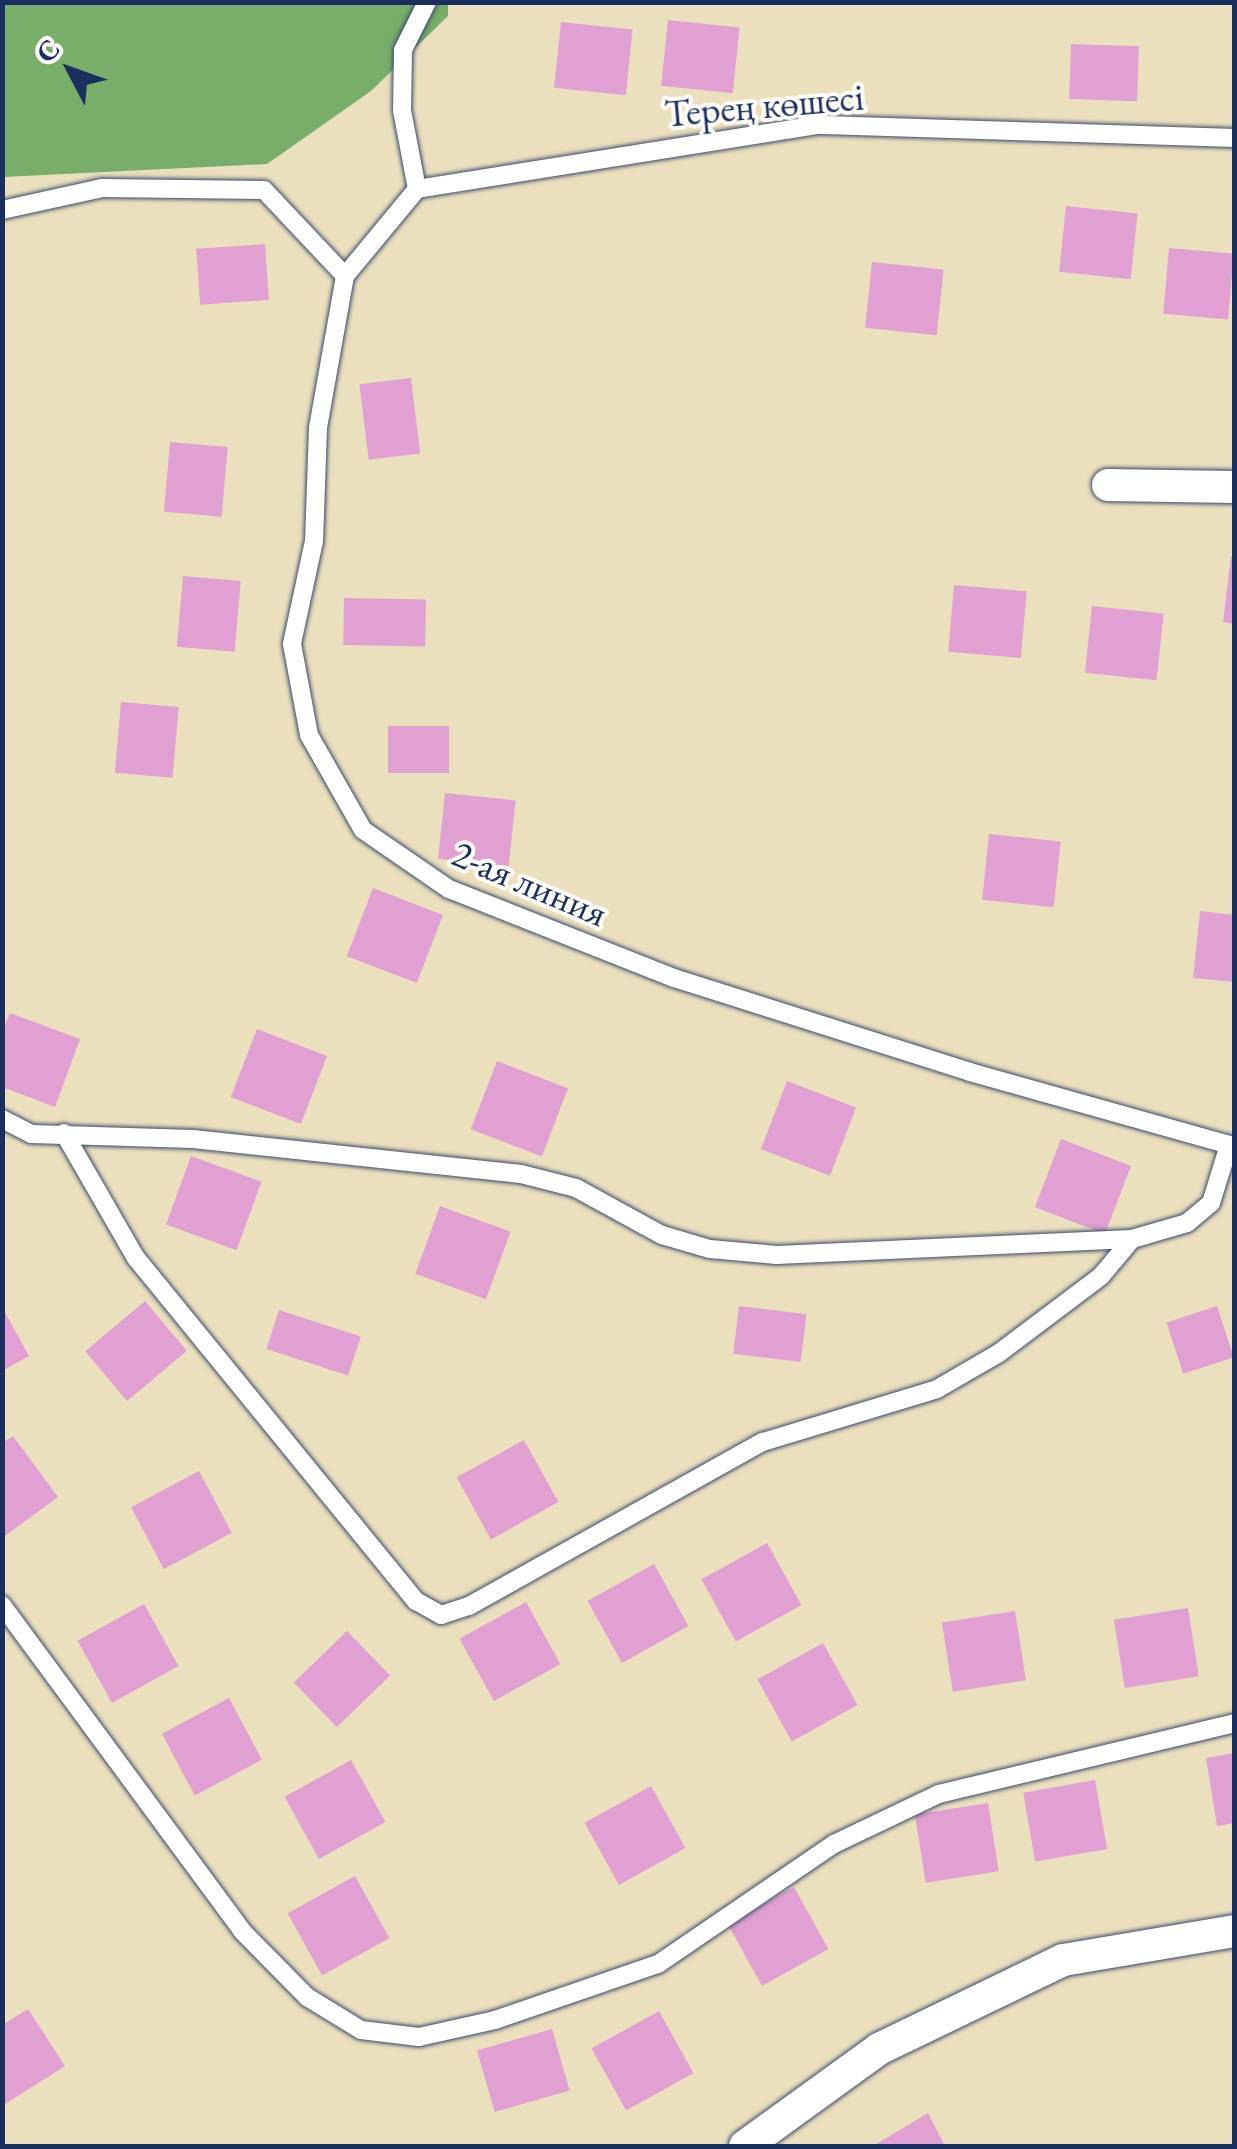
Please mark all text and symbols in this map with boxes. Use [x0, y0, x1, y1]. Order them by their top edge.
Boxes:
north arrow [20, 20, 120, 120]
text: С [27, 31, 67, 70]
street label: Терең көшесі [662, 74, 866, 136]
street label: 2-ая линия [446, 830, 614, 936]

